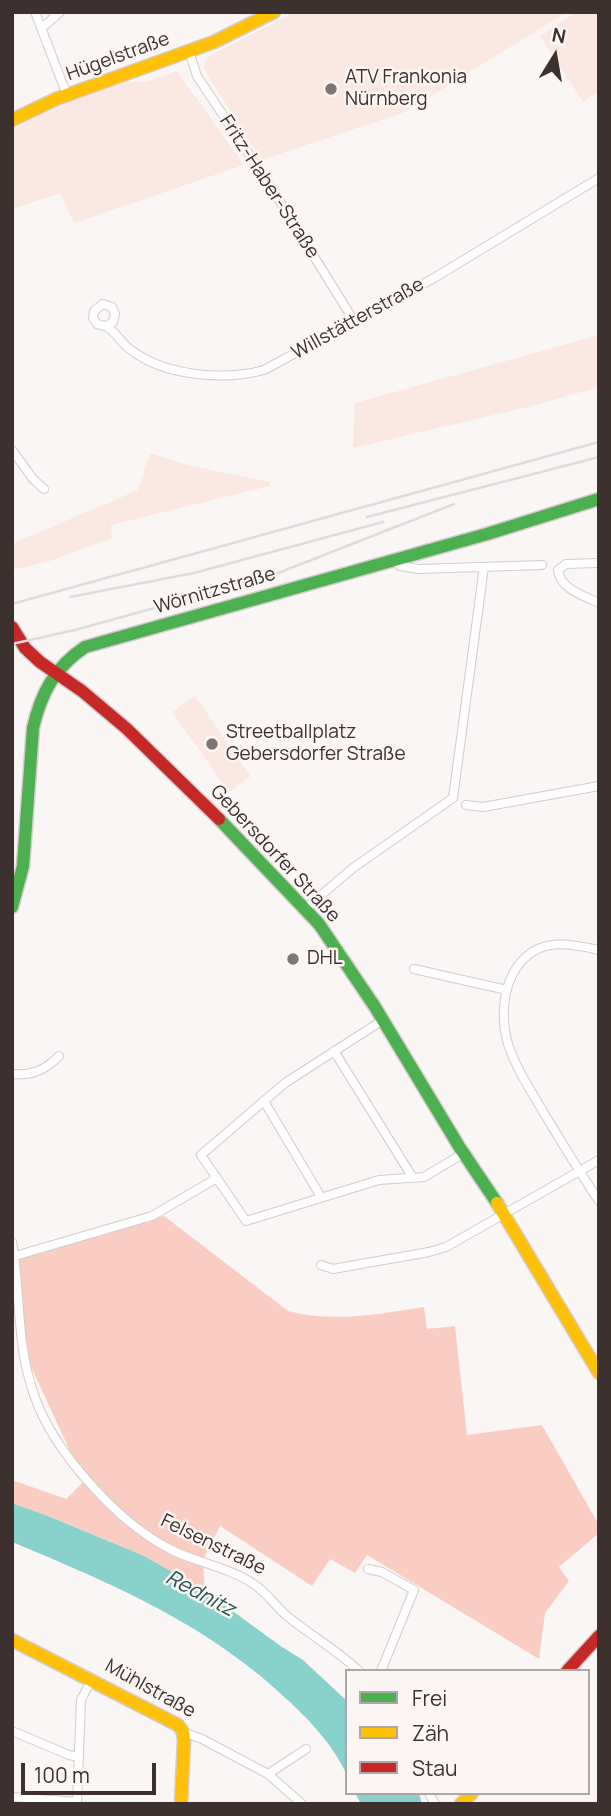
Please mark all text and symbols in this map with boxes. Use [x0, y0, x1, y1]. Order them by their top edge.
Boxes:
north arrow [520, 21, 590, 91]
text: N [550, 21, 568, 49]
street label: Hügelstraße [63, 28, 173, 86]
place label: ATV Frankonia Nürnberg [345, 67, 467, 111]
marker: ATV Frankonia Nürnberg [323, 81, 339, 97]
street label: Fritz-Haber-Straße [214, 111, 324, 263]
street label: Willstätterstraße [288, 273, 428, 365]
street label: Wörnitzstraße [152, 563, 278, 619]
place label: Streetballplatz Gebersdorfer Straße [226, 722, 406, 766]
marker: Streetballplatz Gebersdorfer Straße [204, 736, 220, 752]
street label: Gebersdorfer Straße [205, 781, 345, 927]
place label: DHL [307, 948, 342, 970]
marker: DHL [285, 951, 301, 967]
street label: Felsenstraße [157, 1510, 269, 1580]
water label: Rednitz [161, 1565, 239, 1623]
street label: Mühlstraße [101, 1655, 199, 1723]
legend [345, 1669, 590, 1795]
text: Frei [412, 1684, 447, 1712]
text: Zäh [412, 1719, 449, 1747]
scale bar [24, 1750, 159, 1794]
text: Stau [412, 1754, 458, 1782]
text: 100 m [34, 1761, 90, 1789]

